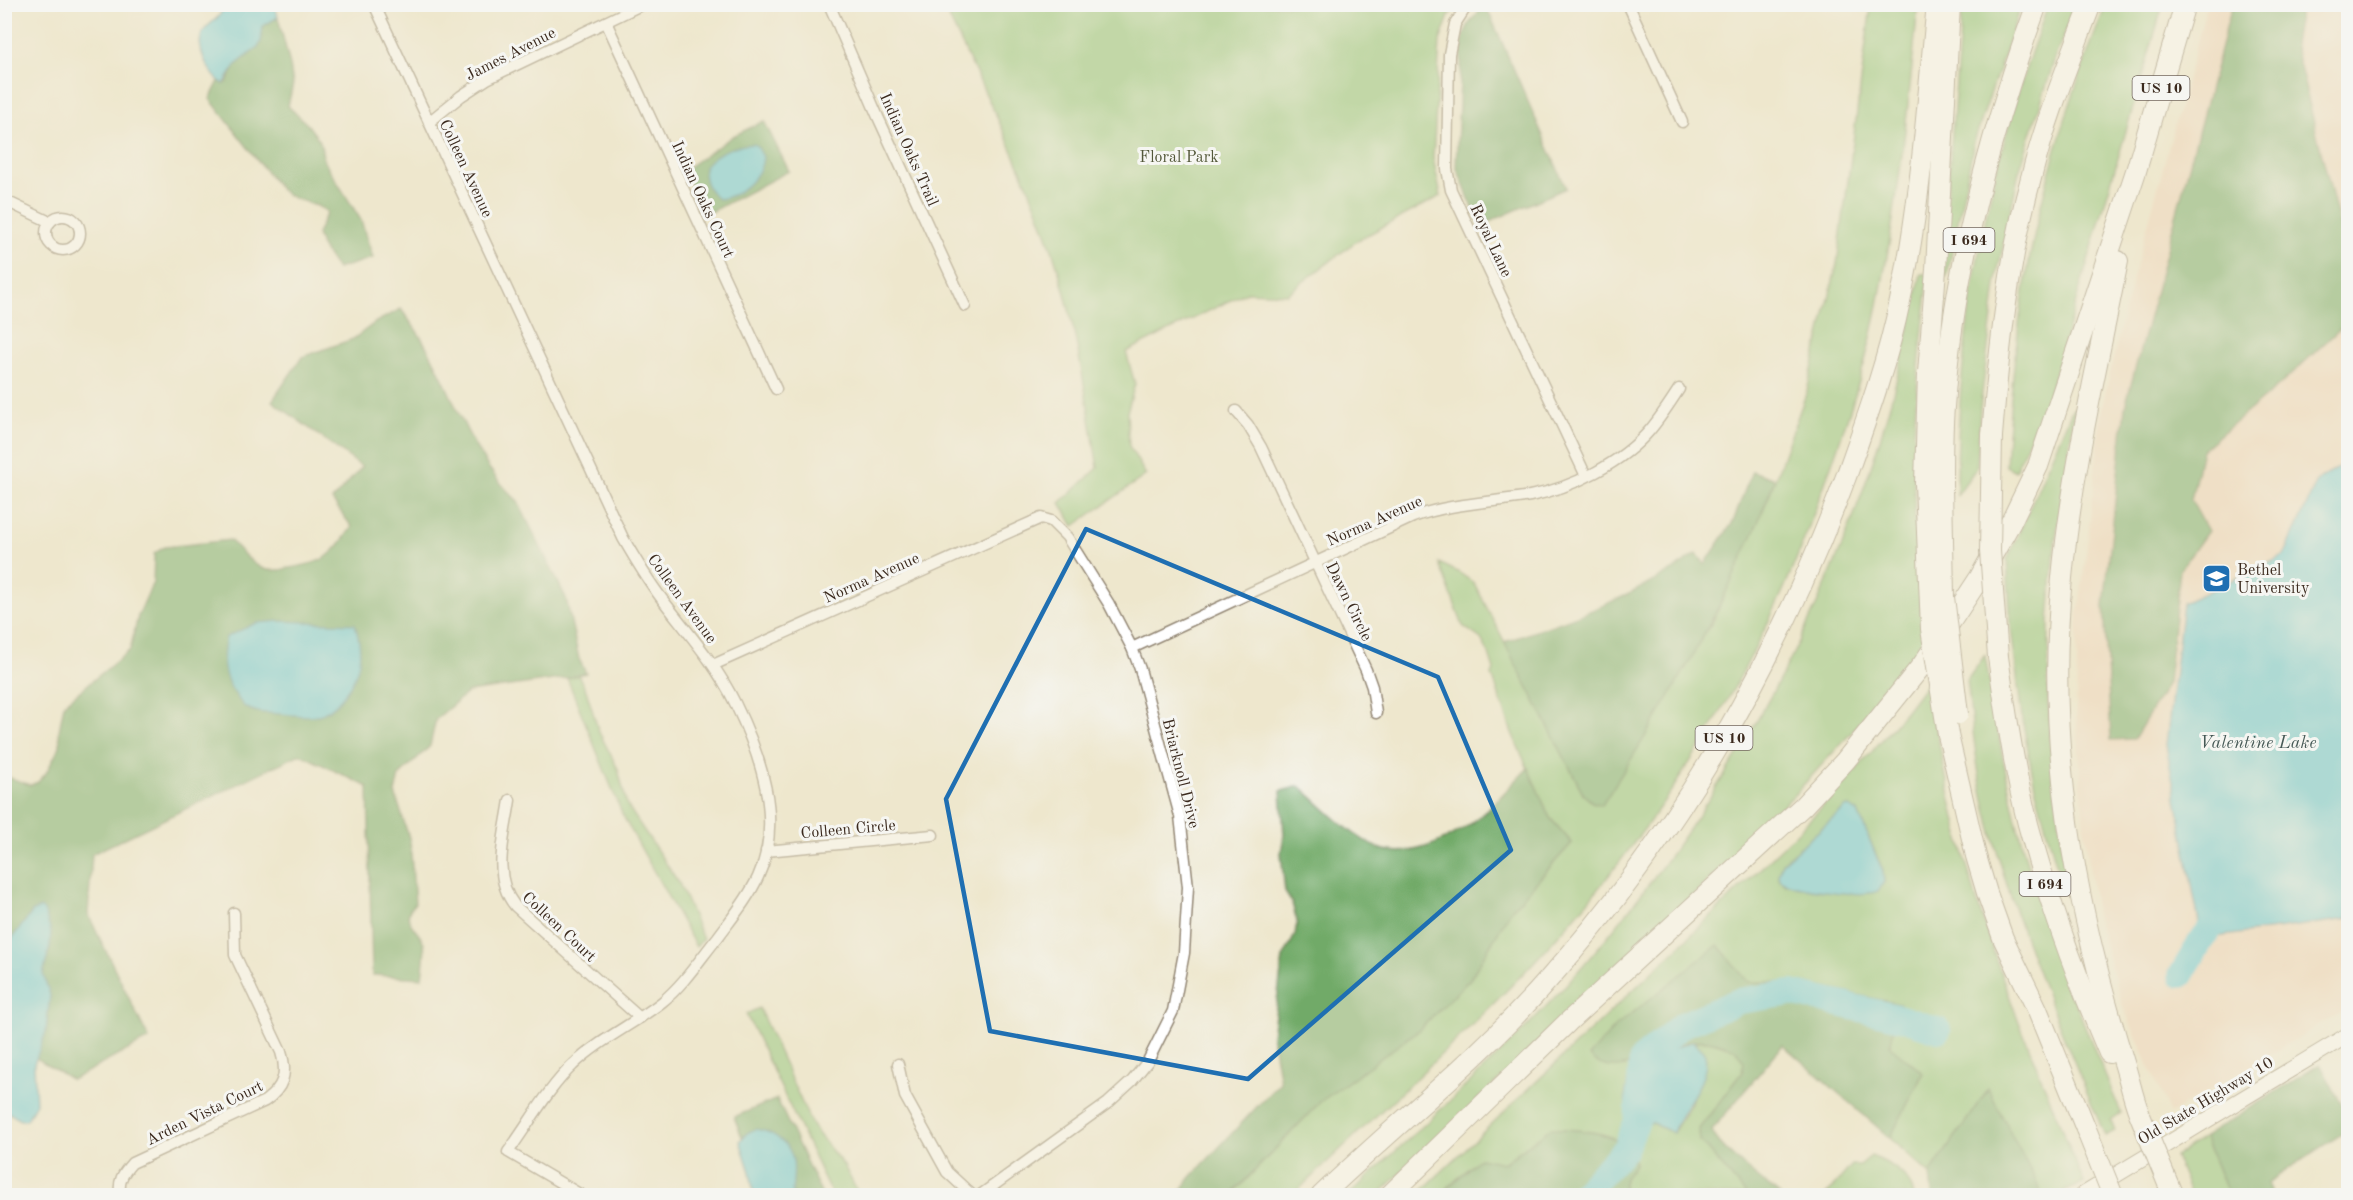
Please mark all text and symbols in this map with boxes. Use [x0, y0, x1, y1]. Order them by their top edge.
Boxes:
street label: James Avenue [463, 25, 559, 84]
road number: US 10 [2132, 76, 2190, 100]
street label: Indian Oaks Trail [876, 91, 940, 209]
street label: Colleen Avenue [436, 117, 495, 220]
street label: Indian Oaks Court [668, 139, 736, 261]
park label: Floral Park [1139, 150, 1219, 166]
street label: Royal Lane [1466, 202, 1514, 280]
road number: I 694 [1944, 228, 1994, 252]
street label: Norma Avenue [1325, 494, 1425, 550]
street label: Norma Avenue [822, 551, 922, 607]
street label: Colleen Avenue [644, 552, 719, 647]
street label: Dawn Circle [1322, 560, 1374, 644]
school or university icon: Bethel University [2200, 562, 2232, 594]
place label: Bethel University [2237, 563, 2310, 597]
street label: Briarknoll Drive [1159, 717, 1201, 830]
road number: US 10 [1696, 726, 1752, 750]
water label: Valentine Lake [2199, 734, 2317, 752]
street label: Colleen Circle [800, 818, 896, 842]
road number: I 694 [2020, 872, 2070, 896]
street label: Colleen Court [519, 889, 599, 966]
street label: Old State Highway 10 [2136, 1055, 2276, 1148]
street label: Arden Vista Court [144, 1078, 266, 1149]

